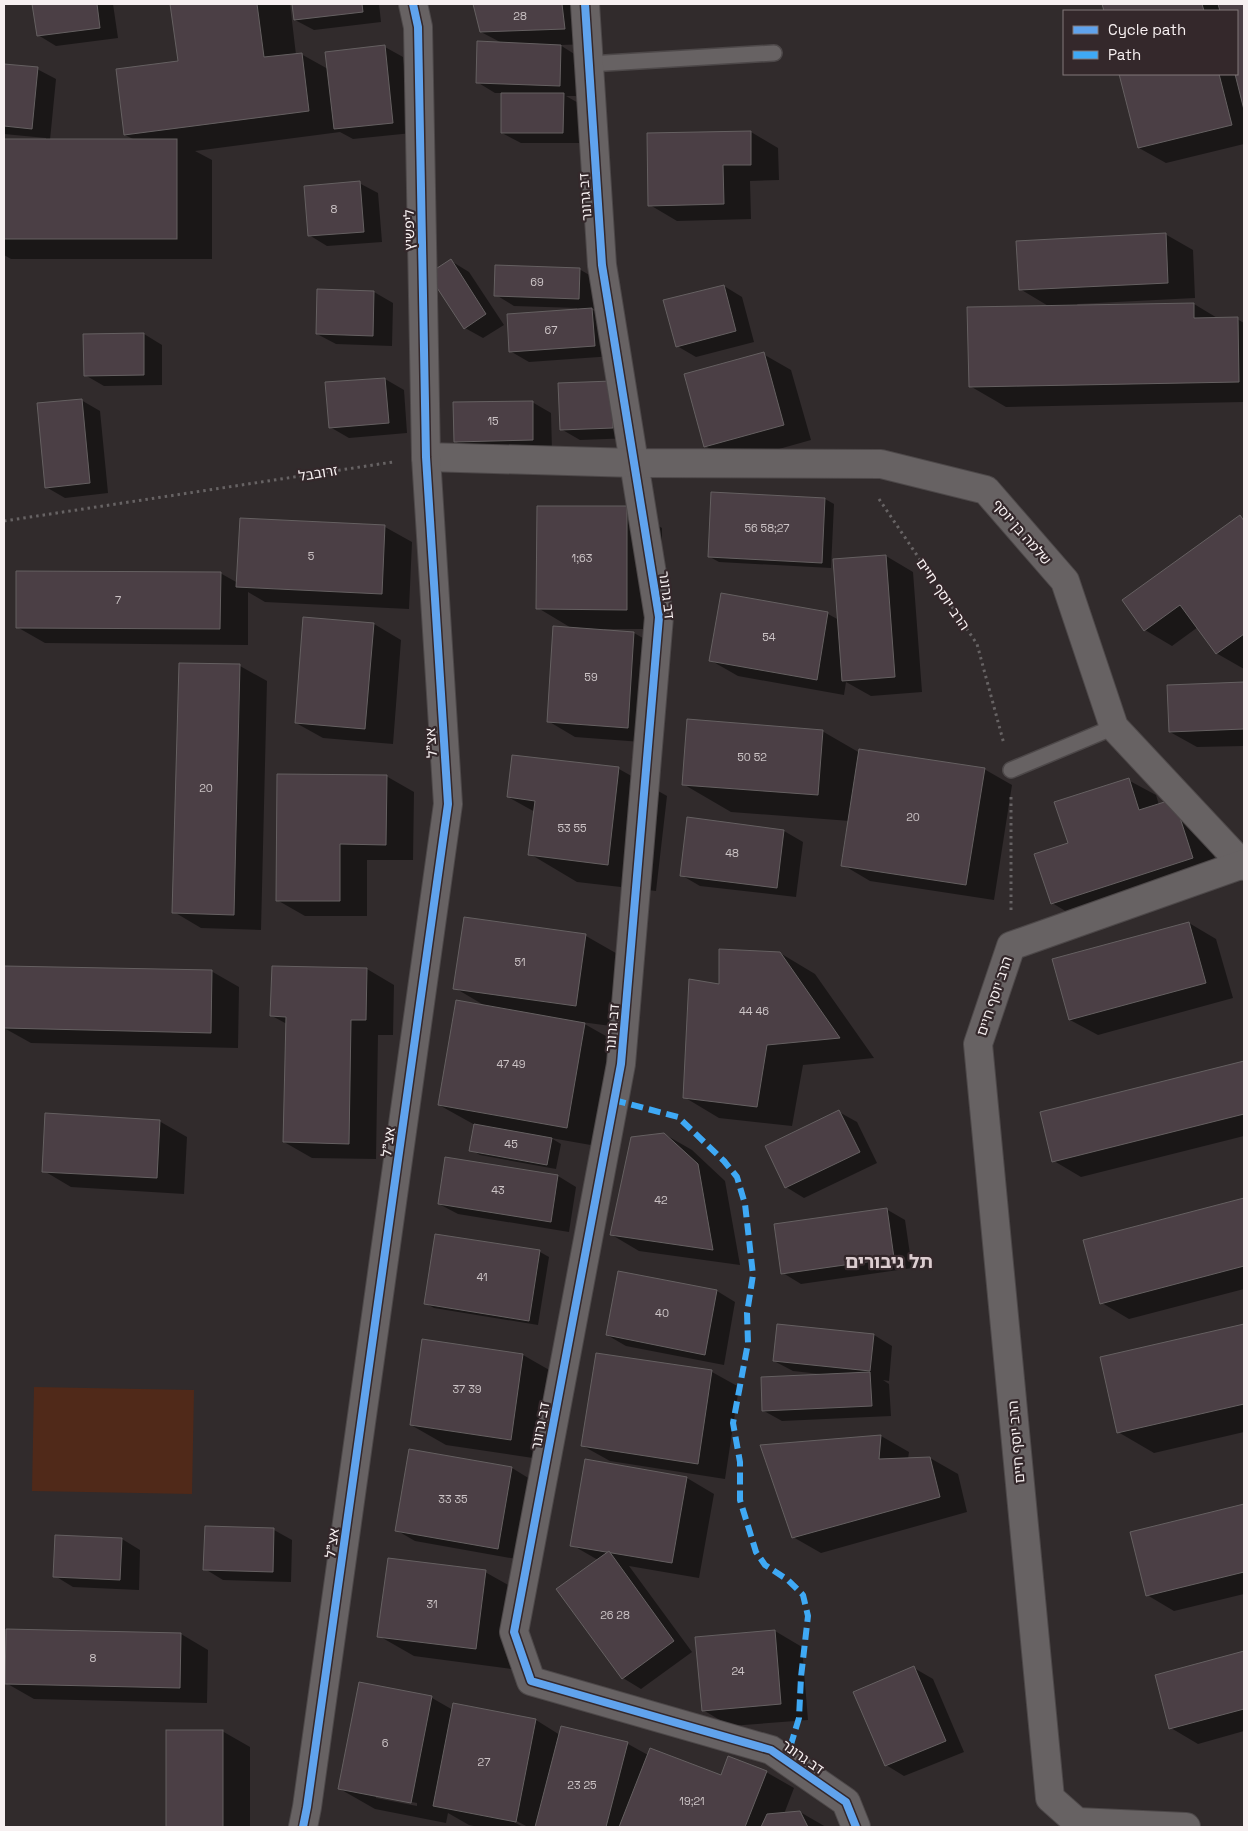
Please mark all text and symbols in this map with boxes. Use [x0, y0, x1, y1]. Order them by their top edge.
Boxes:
house number: 28 [513, 9, 527, 23]
legend [1063, 10, 1238, 75]
text: Cycle path [1108, 20, 1186, 39]
text: Path [1108, 45, 1141, 64]
street label: דב גרונר [574, 172, 596, 222]
house number: 8 [331, 202, 338, 216]
street label: ליפשיץ [400, 209, 418, 251]
house number: 69 [530, 275, 544, 289]
house number: 67 [545, 323, 557, 337]
house number: 15 [487, 414, 499, 428]
street label: זרובבל [297, 461, 339, 485]
street label: שלמה בן יוסף [989, 496, 1055, 568]
house number: 56 58;27 [744, 521, 790, 535]
house number: 5 [308, 549, 315, 563]
house number: 1;63 [572, 551, 593, 565]
street label: הרב יוסף חיים [912, 555, 974, 633]
street label: דב גרונר [655, 570, 679, 620]
house number: 7 [115, 593, 121, 607]
house number: 54 [762, 630, 776, 644]
house number: 59 [584, 670, 598, 684]
street label: אצ"ל [421, 727, 441, 759]
house number: 50 52 [737, 750, 767, 764]
house number: 20 [199, 781, 213, 795]
house number: 20 [906, 810, 920, 824]
house number: 53 55 [557, 821, 587, 835]
house number: 48 [725, 846, 739, 860]
street label: הרב יוסף חיים [972, 954, 1016, 1038]
house number: 51 [514, 955, 526, 969]
street label: דב גרונר [601, 1003, 623, 1053]
house number: 44 46 [739, 1004, 769, 1018]
house number: 47 49 [496, 1057, 526, 1071]
street label: אצ"ל [377, 1126, 399, 1158]
house number: 45 [504, 1137, 518, 1151]
house number: 43 [491, 1183, 505, 1197]
house number: 42 [654, 1193, 668, 1207]
district label: תל גיבורים [845, 1249, 933, 1274]
house number: 41 [476, 1270, 488, 1284]
house number: 40 [655, 1306, 669, 1320]
house number: 37 39 [452, 1382, 482, 1396]
street label: דב גרונר [527, 1400, 553, 1451]
street label: הרב יוסף חיים [1003, 1400, 1029, 1484]
house number: 33 35 [438, 1492, 468, 1506]
street label: אצ"ל [321, 1527, 343, 1559]
house number: 31 [426, 1597, 438, 1611]
house number: 26 28 [600, 1608, 630, 1622]
house number: 8 [90, 1651, 97, 1665]
house number: 24 [731, 1664, 745, 1678]
house number: 6 [382, 1736, 389, 1750]
street label: דב גרונר [778, 1736, 828, 1778]
house number: 27 [478, 1755, 490, 1769]
house number: 23 25 [567, 1778, 597, 1792]
house number: 19;21 [679, 1794, 705, 1808]

